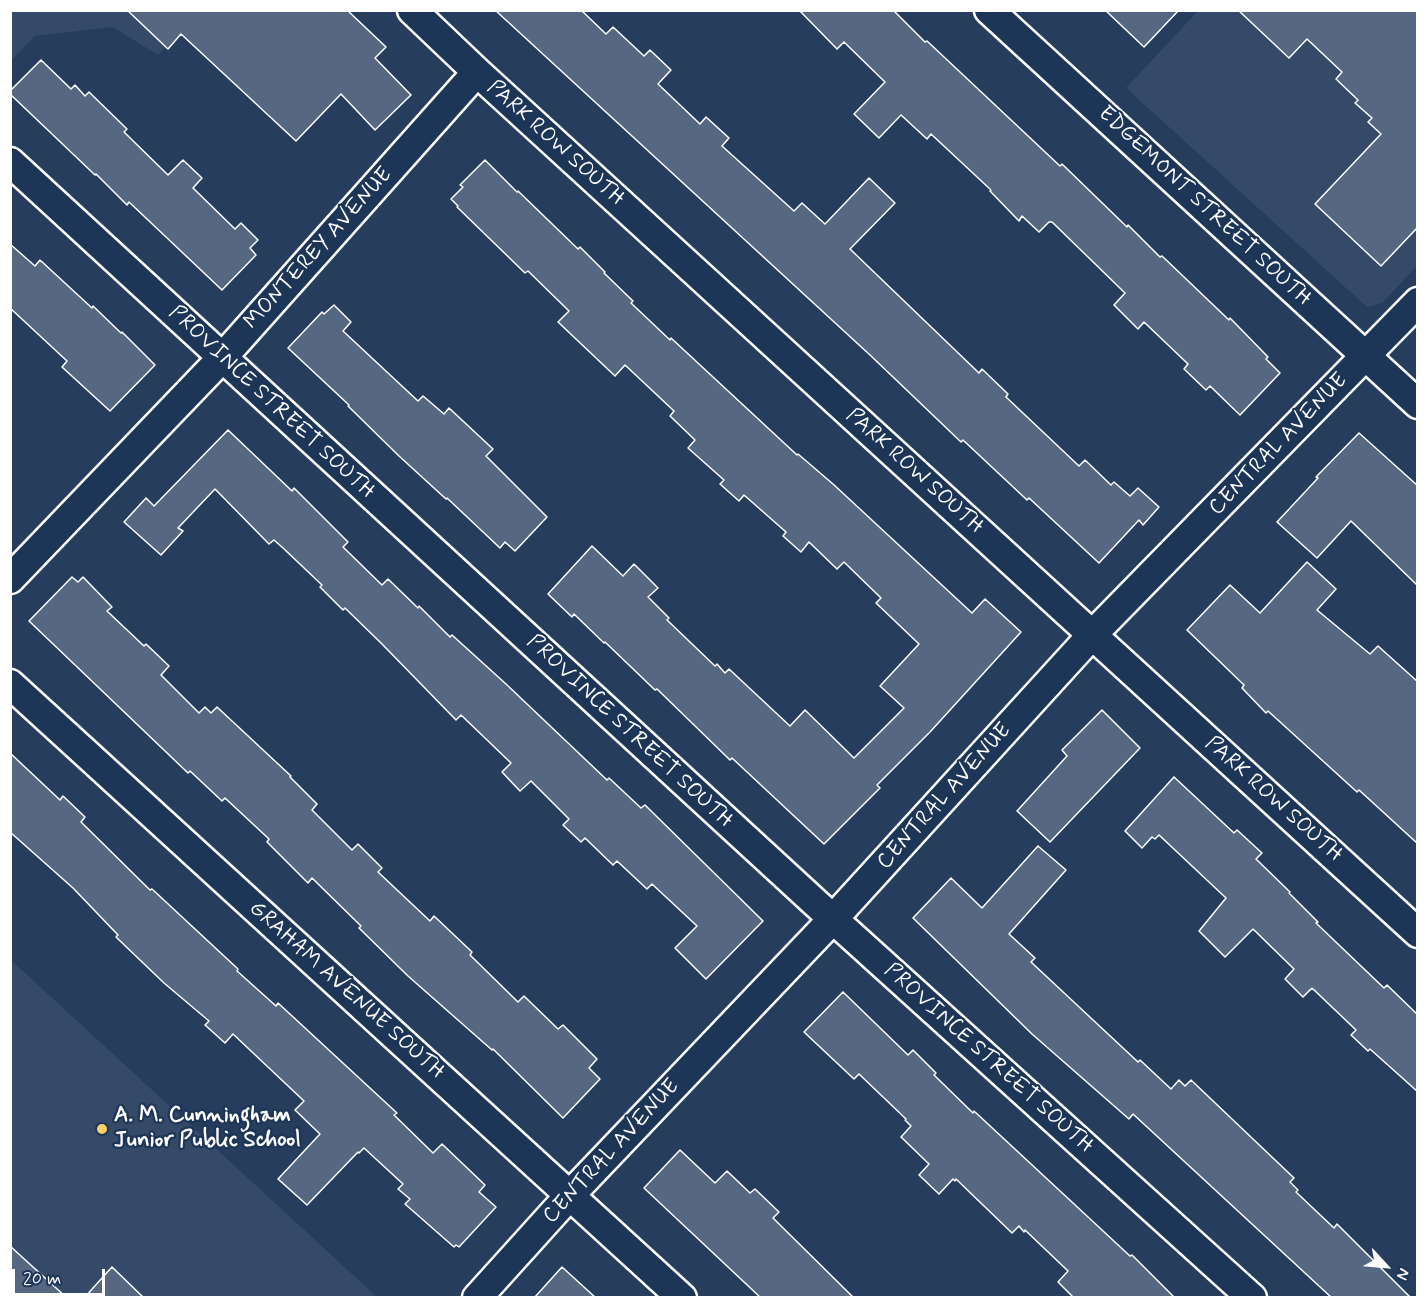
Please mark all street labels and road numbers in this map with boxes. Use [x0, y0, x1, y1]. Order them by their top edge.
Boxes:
street label: PARK ROW SOUTH [481, 75, 629, 213]
street label: EDGEMONT STREET SOUTH [1092, 101, 1316, 313]
street label: MONTEREY AVENUE [239, 163, 399, 335]
street label: PROVINCE STREET SOUTH [162, 301, 380, 505]
street label: CENTRAL AVENUE [1204, 368, 1354, 522]
street label: PARK ROW SOUTH [840, 403, 988, 541]
street label: PROVINCE STREET SOUTH [520, 630, 738, 834]
street label: CENTRAL AVENUE [872, 718, 1018, 876]
street label: PARK ROW SOUTH [1199, 731, 1347, 869]
street label: GRAHAM AVENUE SOUTH [243, 896, 449, 1086]
street label: PROVINCE STREET SOUTH [878, 958, 1098, 1160]
street label: CENTRAL AVENUE [538, 1074, 686, 1230]

